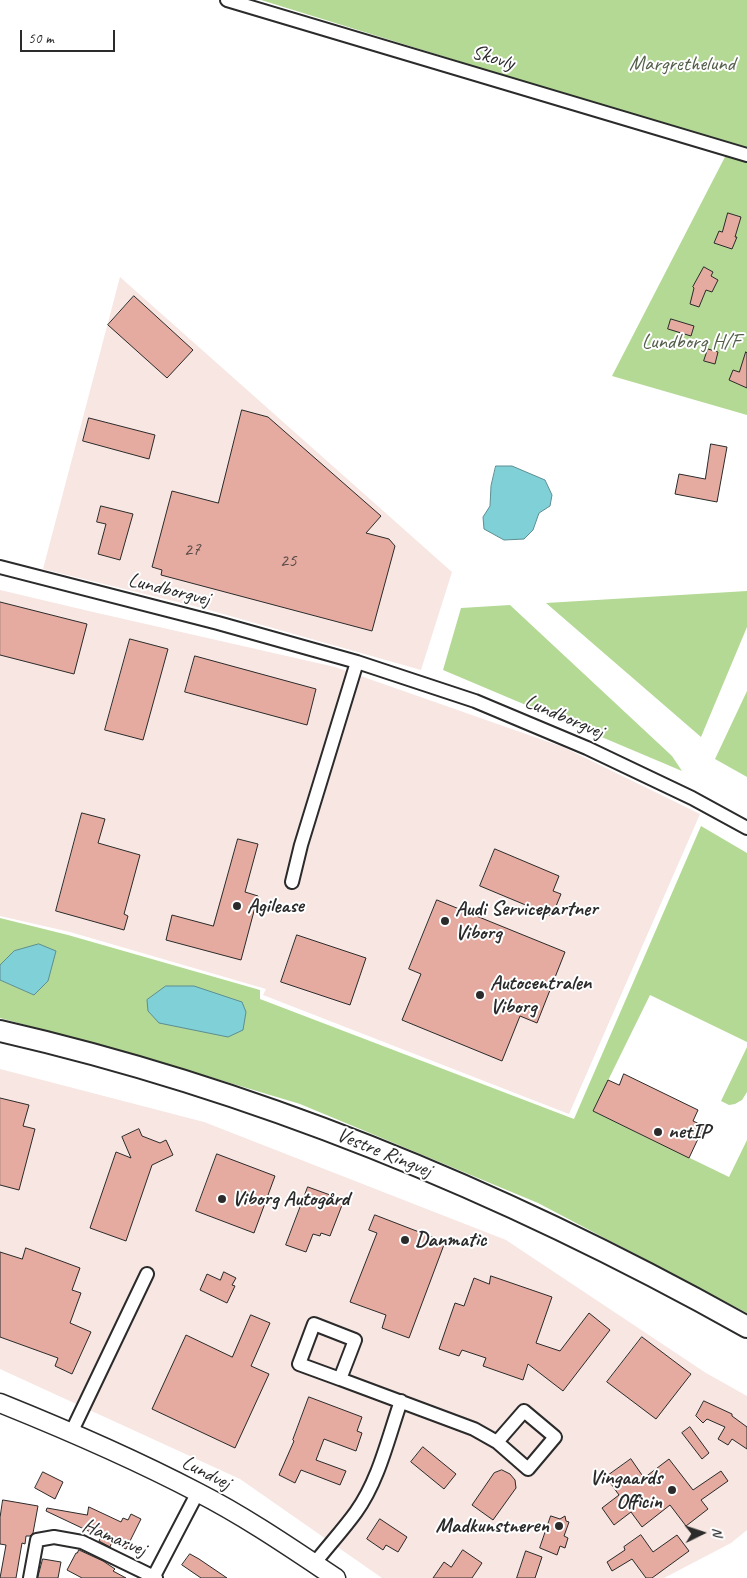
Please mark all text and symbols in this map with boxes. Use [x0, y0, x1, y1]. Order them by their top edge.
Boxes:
scale bar [22, 20, 118, 52]
text: 50 m [28, 29, 54, 48]
street label: Skovly [469, 40, 517, 76]
park label: Margrethelund [629, 51, 735, 77]
park label: Lundborg H/F [642, 329, 740, 355]
house number: 27 [183, 539, 201, 561]
house number: 25 [279, 550, 297, 572]
street label: Lundborgvej [126, 568, 212, 612]
street label: Lundborgvej [521, 689, 607, 745]
place label: Agilease [247, 893, 304, 919]
place label: Audi Servicepartner Viborg [455, 896, 598, 946]
marker: Agilease [231, 900, 243, 912]
marker: Audi Servicepartner Viborg [439, 915, 451, 927]
place label: Autocentralen Viborg [490, 970, 591, 1020]
marker: Autocentralen Viborg [474, 989, 486, 1001]
place label: netIP [668, 1119, 710, 1145]
street label: Vestre Ringvej [333, 1123, 435, 1183]
marker: netIP [652, 1126, 664, 1138]
place label: Viborg Autogård [232, 1186, 349, 1212]
marker: Viborg Autogård [216, 1193, 228, 1205]
place label: Danmatic [415, 1227, 487, 1253]
marker: Danmatic [399, 1234, 411, 1246]
street label: Lundvej [177, 1450, 235, 1496]
place label: Vingaards Officin [590, 1465, 662, 1515]
marker: Vingaards Officin [666, 1484, 678, 1496]
north arrow [677, 1508, 727, 1558]
street label: Hamarvej [78, 1513, 150, 1563]
place label: Madkunstneren [435, 1513, 549, 1539]
marker: Madkunstneren [553, 1520, 565, 1532]
text: N [709, 1527, 726, 1537]

